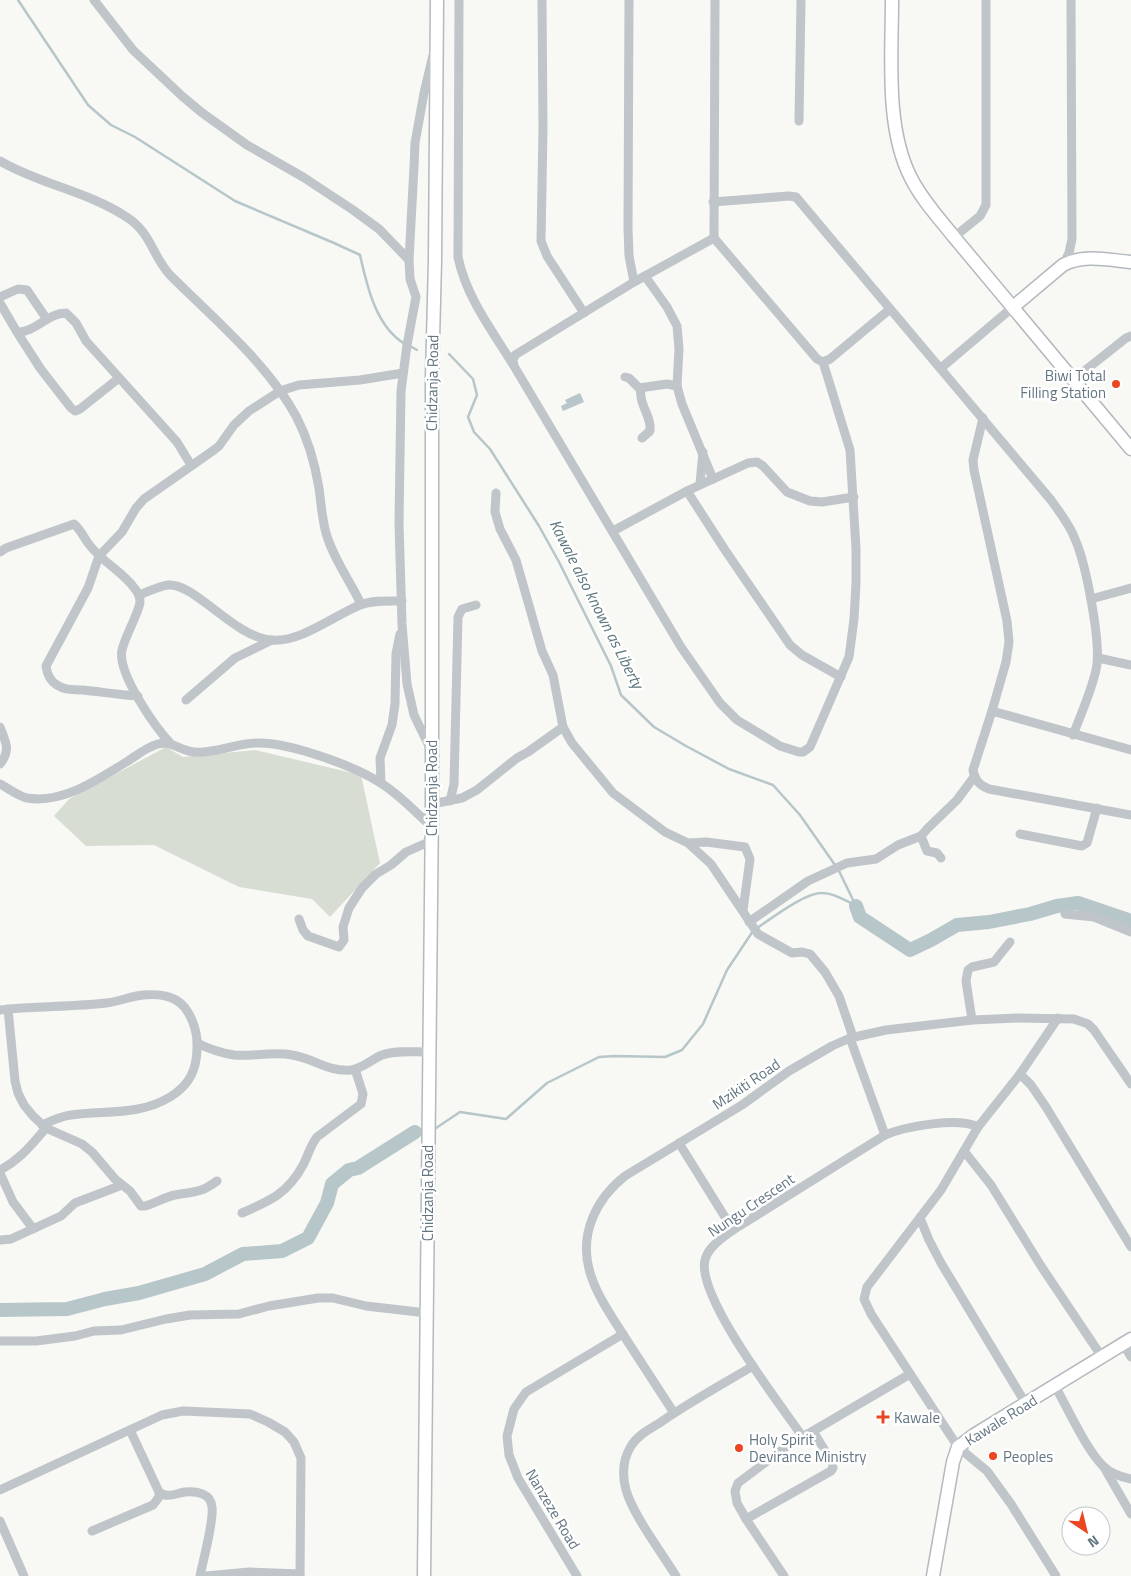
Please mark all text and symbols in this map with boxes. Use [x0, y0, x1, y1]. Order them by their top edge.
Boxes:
street label: Chidzanja Road [420, 335, 444, 431]
place label: Biwi Total Filling Station [1020, 364, 1106, 404]
marker: Biwi Total Filling Station [1110, 378, 1122, 390]
water label: Kawale also known as Liberty [544, 515, 651, 694]
street label: Chidzanja Road [420, 740, 443, 836]
street label: Mzikiti Road [707, 1053, 785, 1115]
street label: Chidzanja Road [416, 1145, 439, 1241]
street label: Nungu Crescent [703, 1167, 800, 1243]
street label: Kawale Road [960, 1389, 1042, 1451]
place label: Kawale [894, 1406, 940, 1429]
marker: Kawale [876, 1410, 890, 1424]
place label: Holy Spirit Devirance Ministry [749, 1428, 867, 1468]
marker: Holy Spirit Devirance Ministry [733, 1442, 745, 1454]
place label: Peoples [1003, 1445, 1053, 1468]
marker: Peoples [987, 1450, 999, 1462]
street label: Nanzeze Road [520, 1464, 586, 1554]
north arrow [1061, 1506, 1111, 1556]
text: N [1084, 1531, 1104, 1553]

